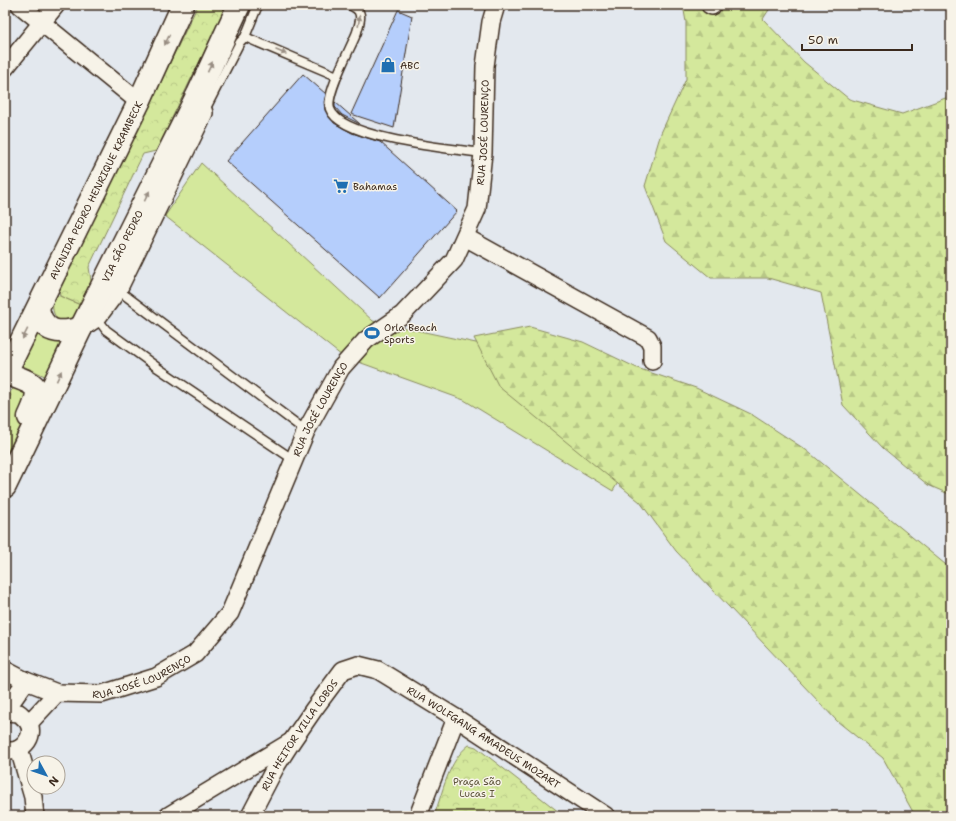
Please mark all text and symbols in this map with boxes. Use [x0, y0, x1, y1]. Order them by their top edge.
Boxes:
one-way arrow [356, 15, 362, 28]
scale bar [802, 26, 912, 52]
text: 50 m [808, 32, 838, 48]
one-way arrow [164, 35, 170, 46]
one-way arrow [275, 49, 286, 55]
shop icon: ABC [379, 56, 397, 74]
place label: ABC [400, 59, 419, 72]
one-way arrow [207, 61, 213, 73]
street label: RUA JOSÉ LOURENÇO [474, 80, 492, 186]
street label: AVENIDA PEDRO HENRIQUE KRAMBECK [47, 98, 146, 282]
supermarket icon: Bahamas [332, 177, 350, 195]
place label: Bahamas [353, 180, 397, 193]
one-way arrow [144, 190, 150, 202]
street label: VIA SÃO PEDRO [99, 208, 146, 284]
place label: Orla Beach Sports [384, 321, 437, 346]
sports icon: Orla Beach Sports [363, 324, 381, 342]
one-way arrow [22, 328, 29, 340]
street label: RUA JOSÉ LOURENÇO [290, 359, 351, 458]
one-way arrow [56, 370, 62, 382]
street label: RUA JOSÉ LOURENÇO [92, 652, 193, 702]
street label: RUA HEITOR VILLA LOBOS [258, 677, 341, 793]
street label: RUA WOLFGANG AMADEUS MOZART [404, 683, 563, 791]
north arrow [26, 755, 66, 795]
text: N [45, 773, 62, 789]
park label: Praça São Lucas I [453, 775, 501, 800]

